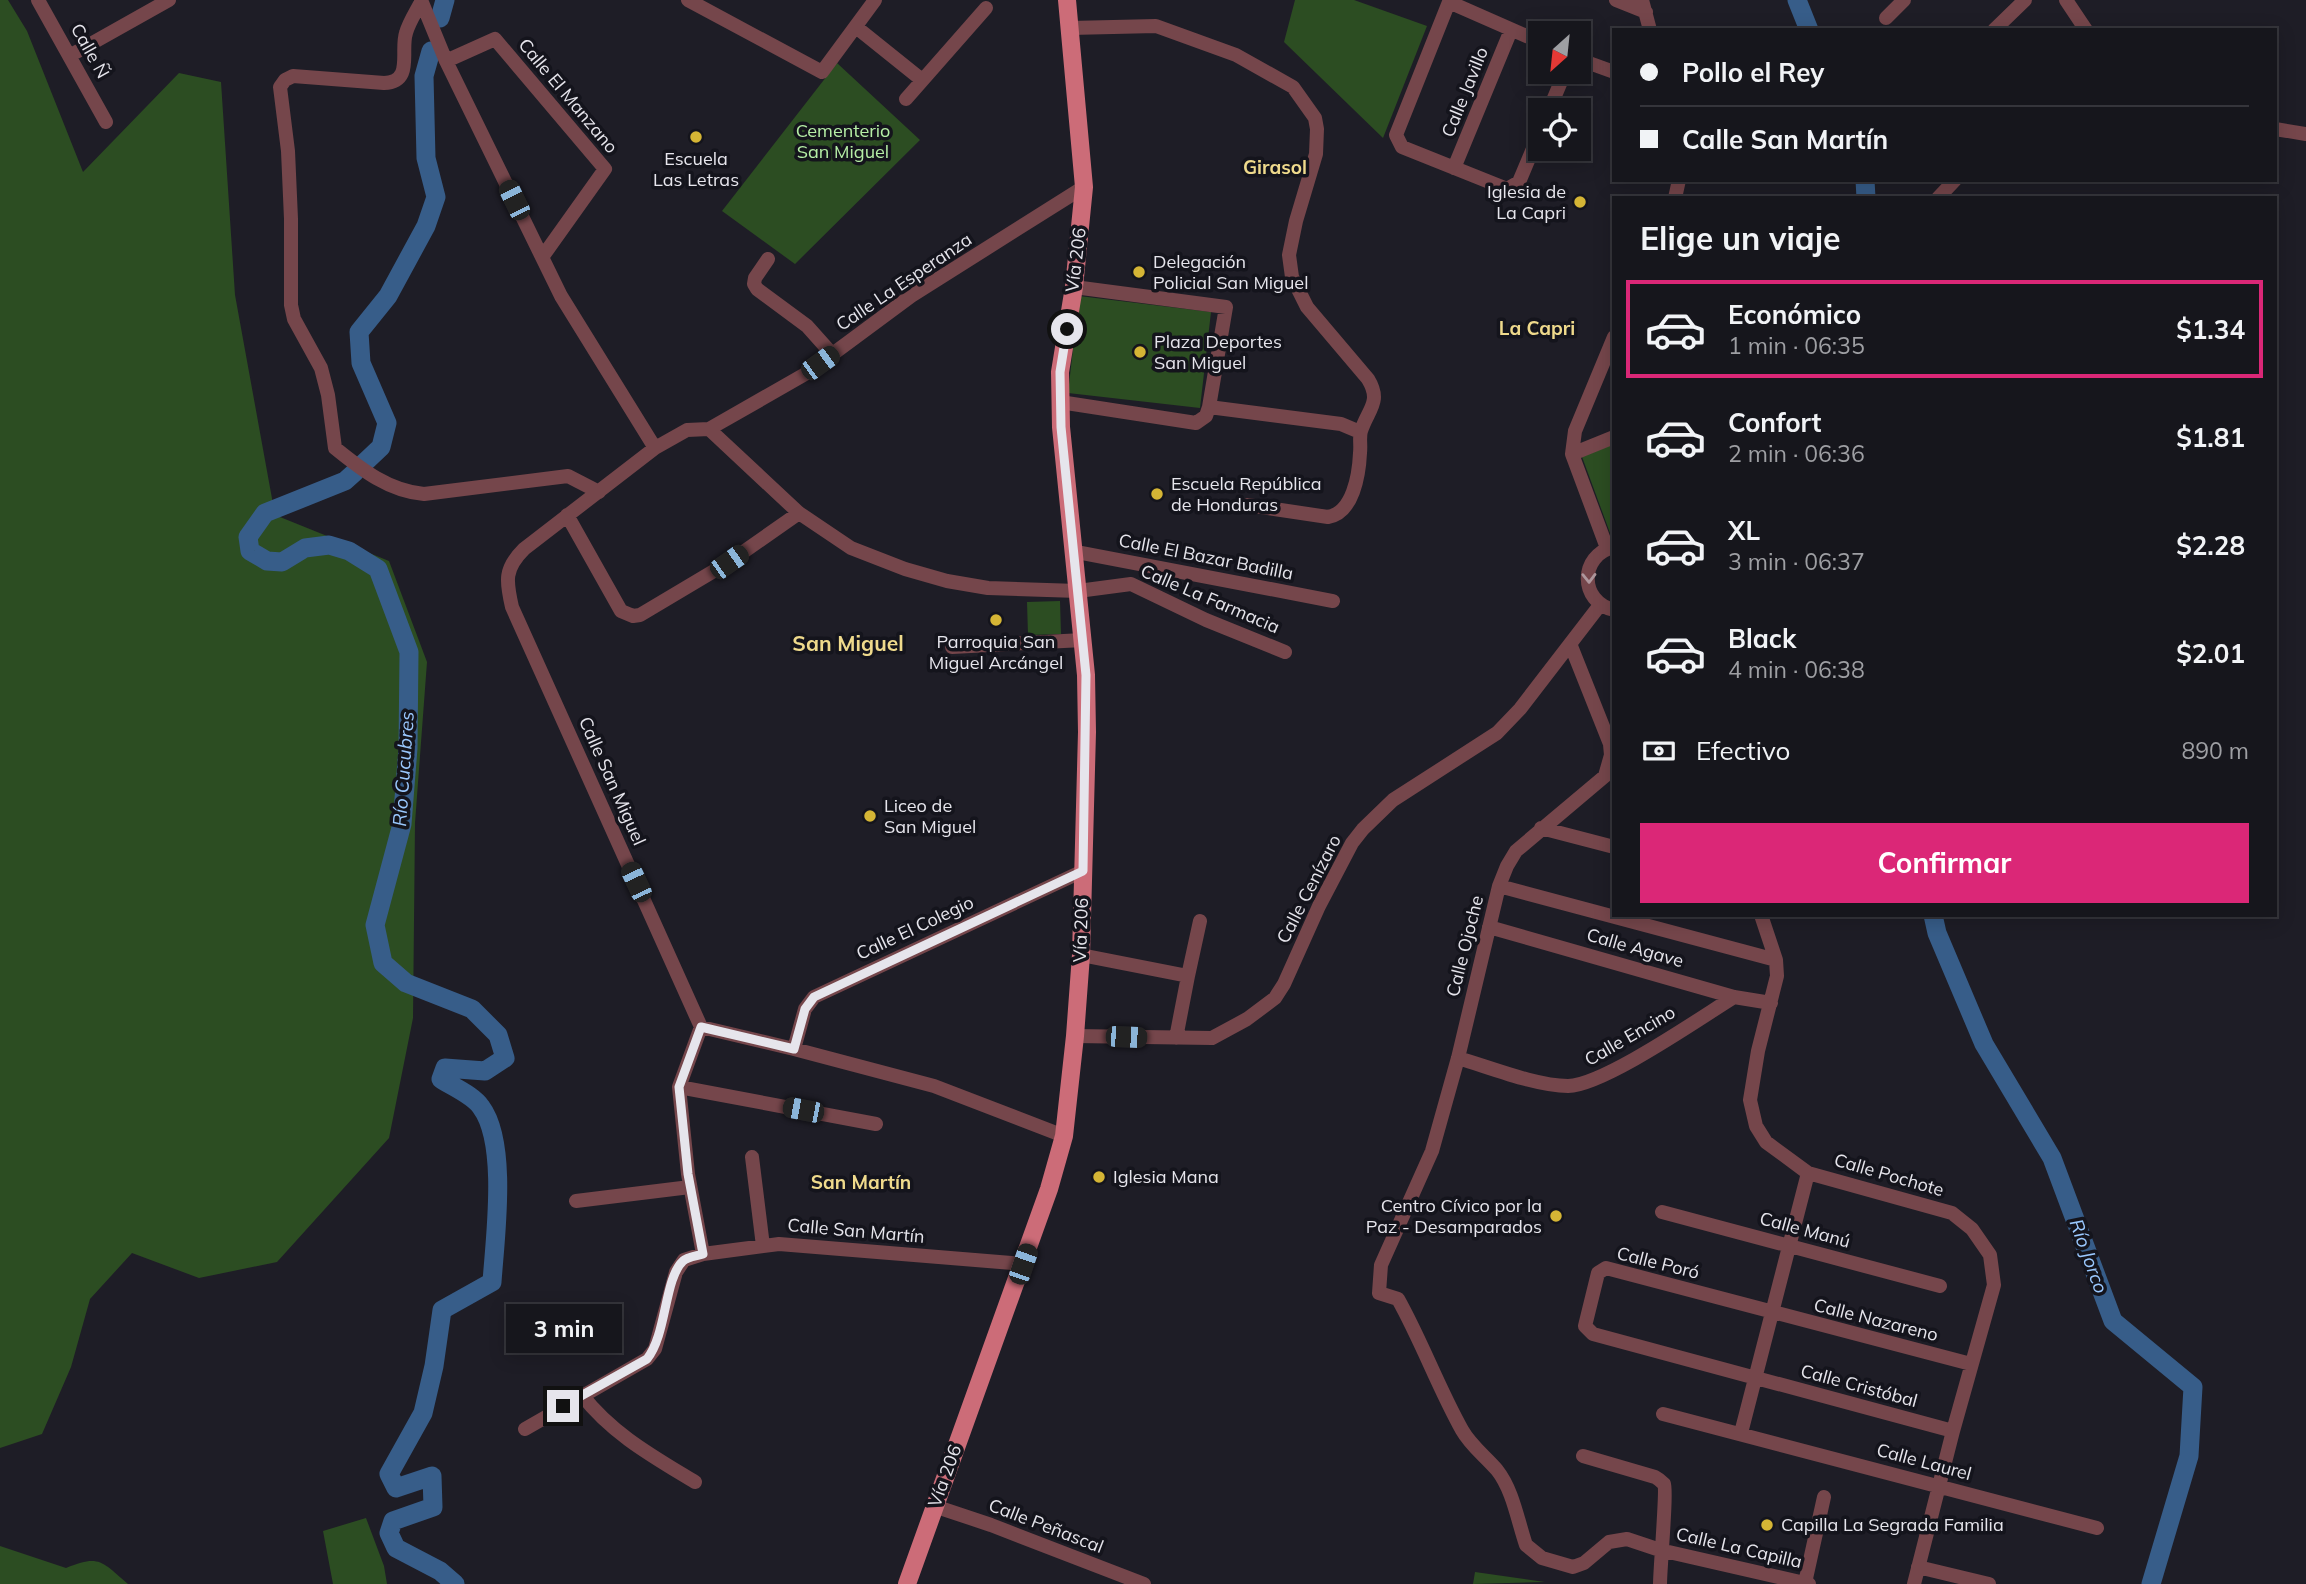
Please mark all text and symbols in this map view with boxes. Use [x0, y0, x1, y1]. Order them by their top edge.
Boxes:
street label: Calle Ñ [66, 19, 115, 82]
north arrow [1528, 21, 1591, 84]
map controls [1528, 21, 1591, 161]
street label: Calle El Manzano [514, 33, 623, 158]
street label: Calle Javillo [1436, 43, 1493, 140]
text: Pollo el Rey [1682, 56, 1824, 89]
button: locate [1528, 98, 1591, 161]
park label: Cementerio San Miguel [796, 119, 890, 163]
text: Calle San Martín [1682, 123, 1888, 156]
marker: Escuela Las Letras [688, 129, 704, 145]
place label: Escuela Las Letras [653, 147, 739, 191]
district label: Girasol [1243, 155, 1307, 179]
car [496, 177, 533, 223]
place label: Iglesia de La Capri [1487, 180, 1566, 224]
marker: Iglesia de La Capri [1572, 194, 1588, 210]
text: Elige un viaje [1640, 218, 1841, 258]
street label: Vía 206 [1060, 226, 1091, 293]
street label: Calle La Esperanza [831, 228, 976, 336]
place label: Delegación Policial San Miguel [1153, 250, 1308, 294]
marker: Delegación Policial San Miguel [1131, 264, 1147, 280]
icon: car [1644, 298, 1707, 361]
text: Económico [1728, 298, 1861, 331]
route start [1051, 313, 1083, 345]
text: $1.34 [2176, 313, 2245, 346]
district label: La Capri [1499, 316, 1575, 340]
place label: Plaza Deportes San Miguel [1154, 330, 1282, 374]
text: 1 min · 06:35 [1728, 331, 1865, 360]
car [797, 342, 844, 384]
marker: Plaza Deportes San Miguel [1132, 344, 1148, 360]
icon: car [1644, 406, 1707, 469]
text: Confort [1728, 406, 1821, 439]
text: $1.81 [2176, 421, 2245, 454]
text: 2 min · 06:36 [1728, 439, 1865, 468]
place label: Escuela República de Honduras [1171, 472, 1321, 516]
marker: Escuela República de Honduras [1149, 486, 1165, 502]
icon: car [1644, 514, 1707, 577]
text: XL [1728, 514, 1760, 547]
street label: Calle El Bazar Badilla [1117, 528, 1295, 585]
text: $2.28 [2176, 529, 2245, 562]
car [706, 541, 753, 583]
text: 3 min · 06:37 [1728, 547, 1865, 576]
street label: Calle La Farmacia [1137, 559, 1283, 638]
one-way arrow [1581, 573, 1597, 584]
marker: Parroquia San Miguel Arcángel [988, 612, 1004, 628]
icon: car [1644, 622, 1707, 685]
text: Black [1728, 622, 1796, 655]
district label: San Miguel [792, 630, 904, 656]
place label: Parroquia San Miguel Arcángel [929, 630, 1063, 674]
text: $2.01 [2176, 637, 2245, 670]
text: 4 min · 06:38 [1728, 655, 1865, 684]
water label: Río Cucubres [387, 711, 419, 827]
street label: Calle San Miguel [574, 713, 651, 849]
icon: cash [1640, 732, 1678, 770]
text: Efectivo [1696, 734, 1790, 767]
text: 890 m [2181, 736, 2249, 765]
place label: Liceo de San Miguel [884, 794, 976, 838]
marker: Liceo de San Miguel [862, 808, 878, 824]
button: Confirmar [1640, 823, 2249, 903]
street label: Calle Cenízaro [1271, 831, 1346, 947]
car [618, 859, 655, 905]
street label: Calle El Colegio [852, 890, 977, 965]
street label: Calle Ojoche [1441, 893, 1488, 999]
street label: Vía 206 [1068, 897, 1093, 963]
street label: Calle Agave [1584, 923, 1686, 972]
street label: Calle Encino [1580, 1000, 1679, 1071]
car [1105, 1026, 1148, 1048]
car [781, 1096, 826, 1124]
street label: Calle Pochote [1832, 1148, 1947, 1201]
place label: Iglesia Mana [1113, 1165, 1219, 1188]
marker: Iglesia Mana [1091, 1169, 1107, 1185]
district label: San Martín [811, 1170, 911, 1194]
place label: Centro Cívico por la Paz - Desamparados [1366, 1194, 1542, 1238]
street label: Calle Manú [1757, 1206, 1853, 1253]
marker: Centro Cívico por la Paz - Desamparados [1548, 1208, 1564, 1224]
street label: Calle San Martín [787, 1213, 926, 1248]
water label: Río Jorco [2064, 1216, 2114, 1297]
car [1007, 1241, 1040, 1287]
street label: Calle Poró [1615, 1241, 1702, 1284]
street label: Calle Nazareno [1812, 1293, 1941, 1346]
callout: 3 min [505, 1304, 621, 1354]
text: 3 min [534, 1314, 594, 1343]
street label: Calle Cristóbal [1798, 1359, 1920, 1412]
route end [547, 1390, 579, 1422]
street label: Calle Laurel [1874, 1438, 1974, 1485]
street label: Vía 206 [923, 1441, 966, 1510]
street label: Calle Peñascal [985, 1493, 1107, 1558]
place label: Capilla La Segrada Familia [1781, 1513, 2004, 1536]
marker: Capilla La Segrada Familia [1759, 1517, 1775, 1533]
street label: Calle La Capilla [1674, 1522, 1804, 1573]

